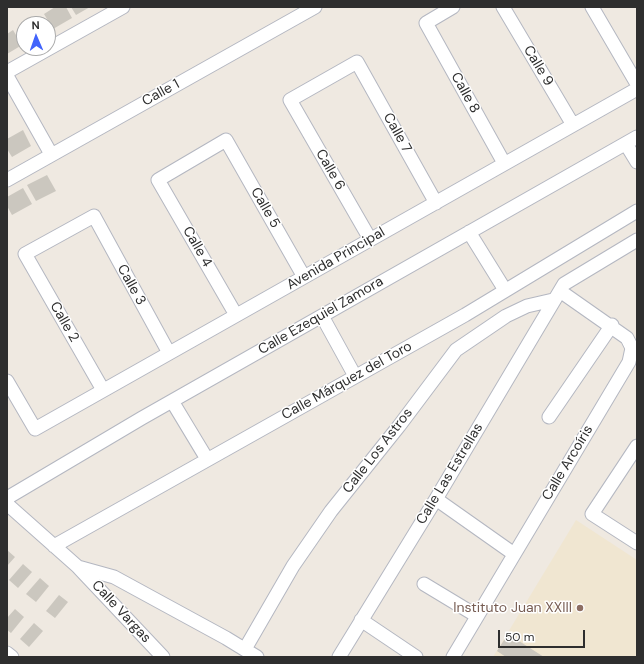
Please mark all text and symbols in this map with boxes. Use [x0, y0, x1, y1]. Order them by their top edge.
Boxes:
north arrow [16, 16, 56, 56]
text: N [31, 18, 40, 32]
street label: Calle 9 [519, 43, 557, 89]
street label: Calle 8 [447, 70, 483, 116]
street label: Calle 1 [139, 76, 183, 110]
street label: Calle 7 [379, 110, 415, 156]
street label: Calle 6 [312, 147, 348, 193]
street label: Calle 5 [247, 185, 283, 231]
street label: Calle 4 [179, 224, 215, 270]
street label: Avenida Principal [284, 224, 388, 294]
street label: Calle 3 [113, 262, 149, 308]
street label: Calle Ezequiel Zamora [255, 273, 387, 359]
street label: Calle 2 [46, 299, 82, 345]
street label: Calle Márquez del Toro [279, 338, 415, 424]
street label: Calle Los Astros [340, 405, 416, 497]
street label: Calle Las Estrellas [413, 420, 487, 528]
street label: Calle Arcoíris [539, 422, 597, 504]
street label: Calle Vargas [88, 577, 154, 647]
place label: Instituto Juan XXIII [453, 600, 572, 616]
marker: Instituto Juan XXIII [575, 603, 585, 613]
scale bar [500, 622, 587, 648]
text: 50 m [505, 629, 534, 645]

